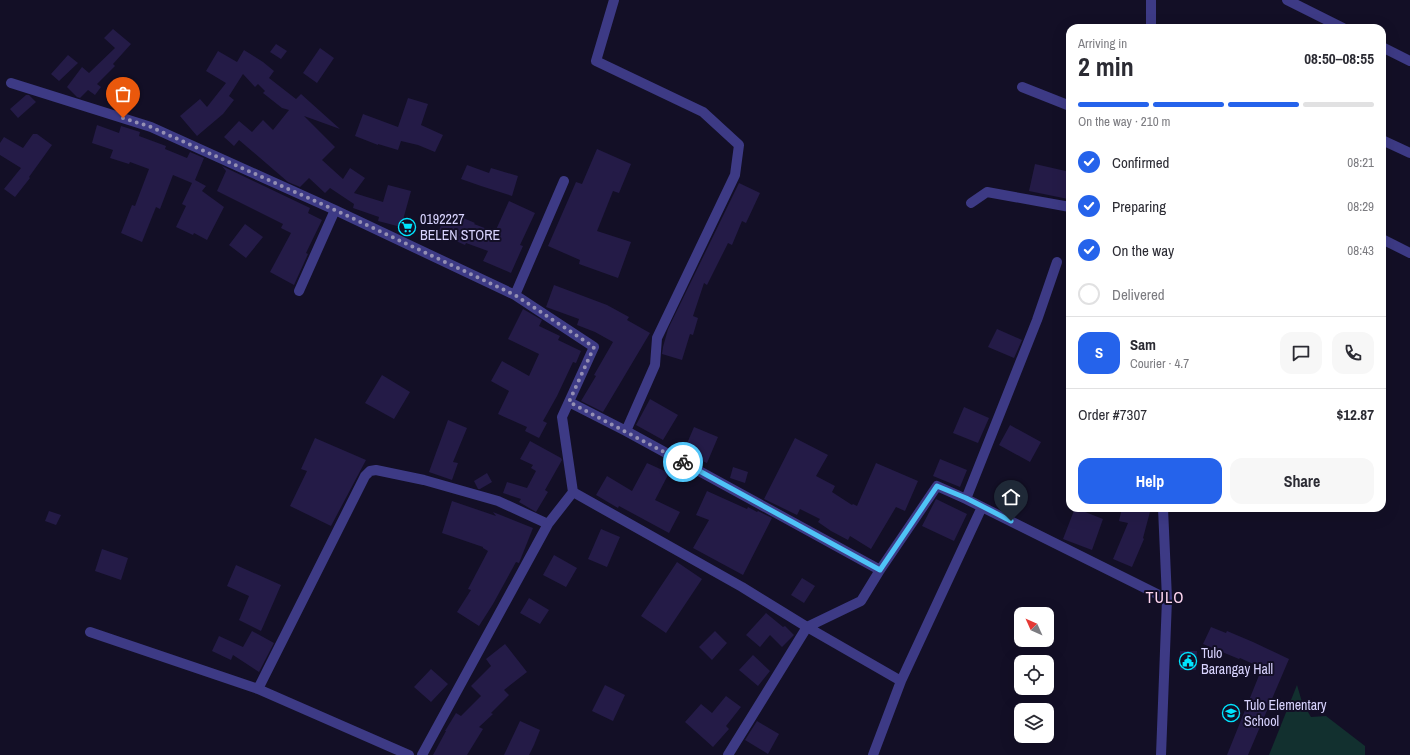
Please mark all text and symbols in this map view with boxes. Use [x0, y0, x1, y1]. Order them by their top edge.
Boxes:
text: Arriving in [1078, 35, 1127, 52]
text: 08:50–08:55 [1304, 48, 1374, 69]
text: 2 min [1078, 49, 1134, 84]
pin [106, 77, 140, 118]
icon: bag [112, 83, 134, 105]
text: On the way · 210 m [1078, 113, 1170, 130]
icon: check [1078, 151, 1100, 173]
text: Confirmed [1112, 152, 1169, 173]
text: 08:21 [1347, 154, 1374, 171]
icon: check [1078, 195, 1100, 217]
text: Preparing [1112, 196, 1166, 217]
text: 08:29 [1347, 198, 1374, 215]
place label: 0192227 BELEN STORE [420, 210, 500, 244]
supermarket icon: 0192227 BELEN STORE [397, 217, 417, 237]
icon: check [1078, 239, 1100, 261]
text: On the way [1112, 240, 1174, 261]
text: 08:43 [1347, 242, 1374, 259]
text: Delivered [1112, 284, 1165, 305]
button: chat [1280, 332, 1322, 374]
button: phone [1332, 332, 1374, 374]
text: Sam [1130, 334, 1156, 355]
text: S [1095, 342, 1103, 363]
text: Courier · 4.7 [1130, 355, 1189, 372]
text: Order #7307 [1078, 404, 1147, 425]
text: $12.87 [1336, 404, 1374, 425]
courier [663, 442, 703, 482]
icon: bike [672, 451, 694, 473]
button: Help [1078, 458, 1222, 504]
button: Share [1230, 458, 1374, 504]
pin [994, 480, 1028, 521]
icon: home [1000, 486, 1022, 508]
district label: TULO [1146, 586, 1185, 608]
north arrow [1014, 607, 1054, 647]
map controls [1014, 607, 1054, 743]
place label: Tulo Barangay Hall [1201, 644, 1273, 678]
public building icon: Tulo Barangay Hall [1178, 651, 1198, 671]
button: locate [1014, 655, 1054, 695]
place label: Tulo Elementary School [1244, 696, 1327, 730]
button: layers [1014, 703, 1054, 743]
school or university icon: Tulo Elementary School [1221, 703, 1241, 723]

